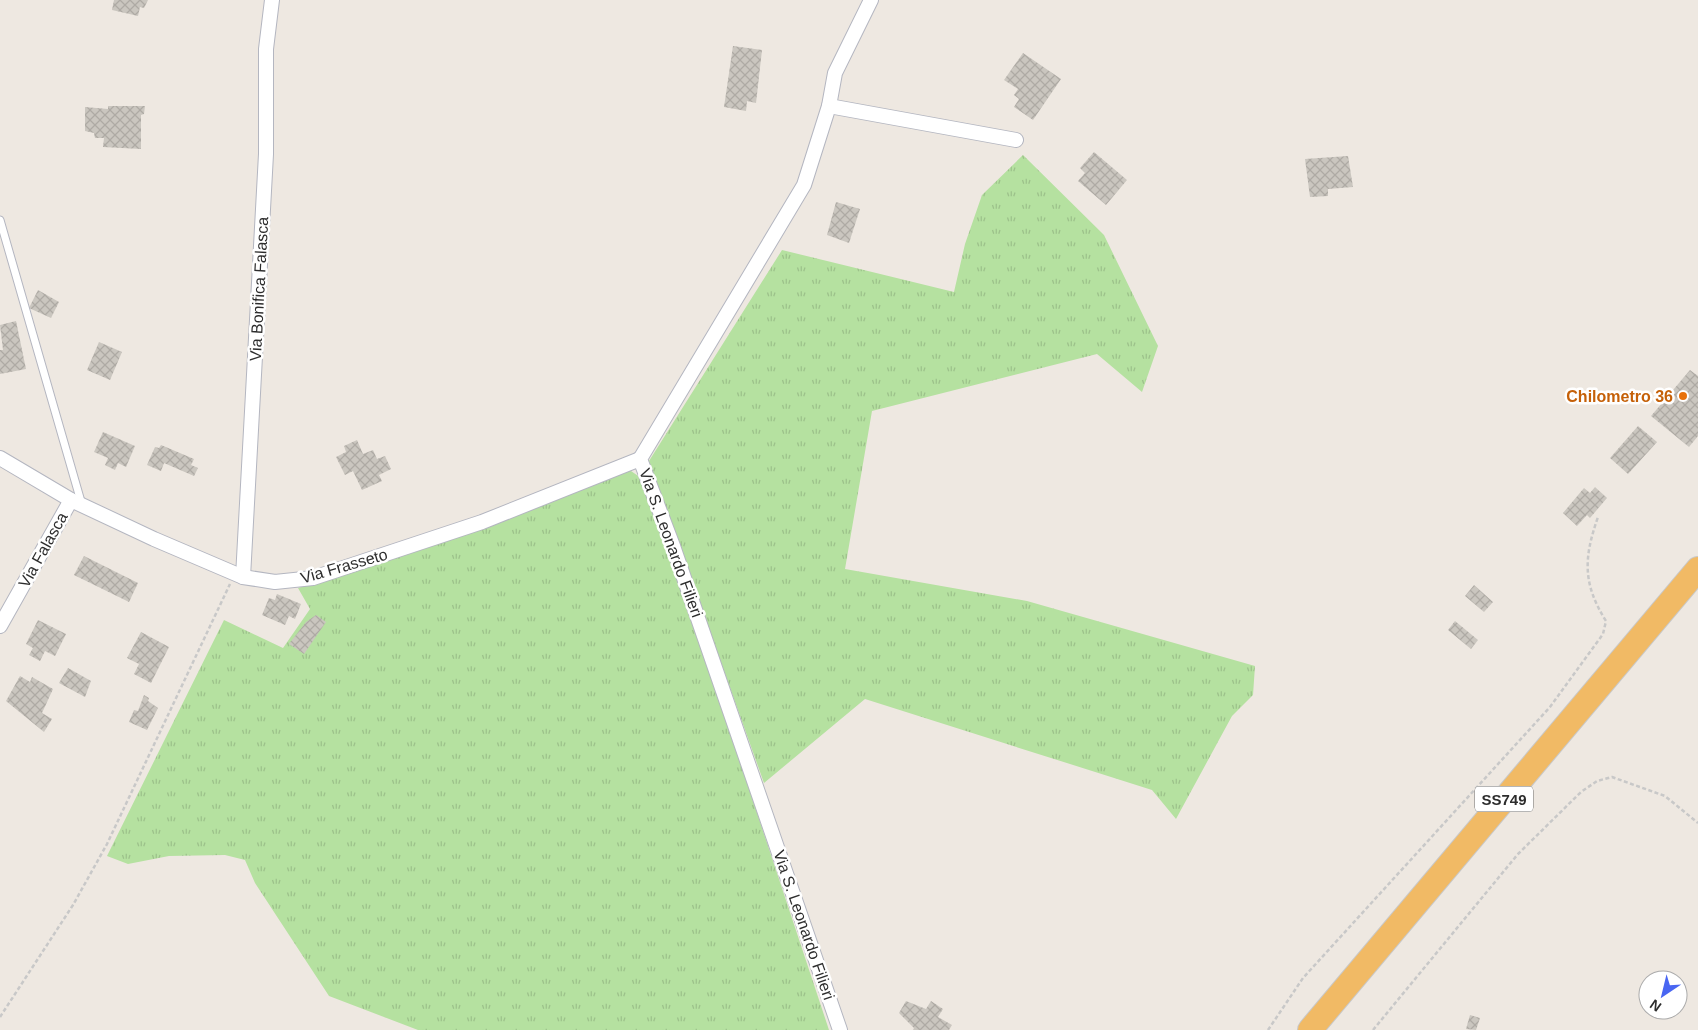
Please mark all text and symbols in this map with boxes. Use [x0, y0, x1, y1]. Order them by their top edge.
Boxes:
street label: Via Bonifica Falasca [247, 216, 271, 362]
place label: Chilometro 36 [1566, 388, 1673, 405]
marker: Chilometro 36 [1677, 390, 1689, 402]
street label: Via S. Leonardo Filieri [636, 466, 706, 620]
street label: Via Falasca [15, 509, 71, 591]
street label: Via Frasseto [299, 545, 389, 587]
road number: SS749 [1475, 786, 1533, 812]
street label: Via S. Leonardo Filieri [770, 848, 838, 1002]
north arrow [1638, 970, 1688, 1020]
text: N [1647, 996, 1664, 1015]

